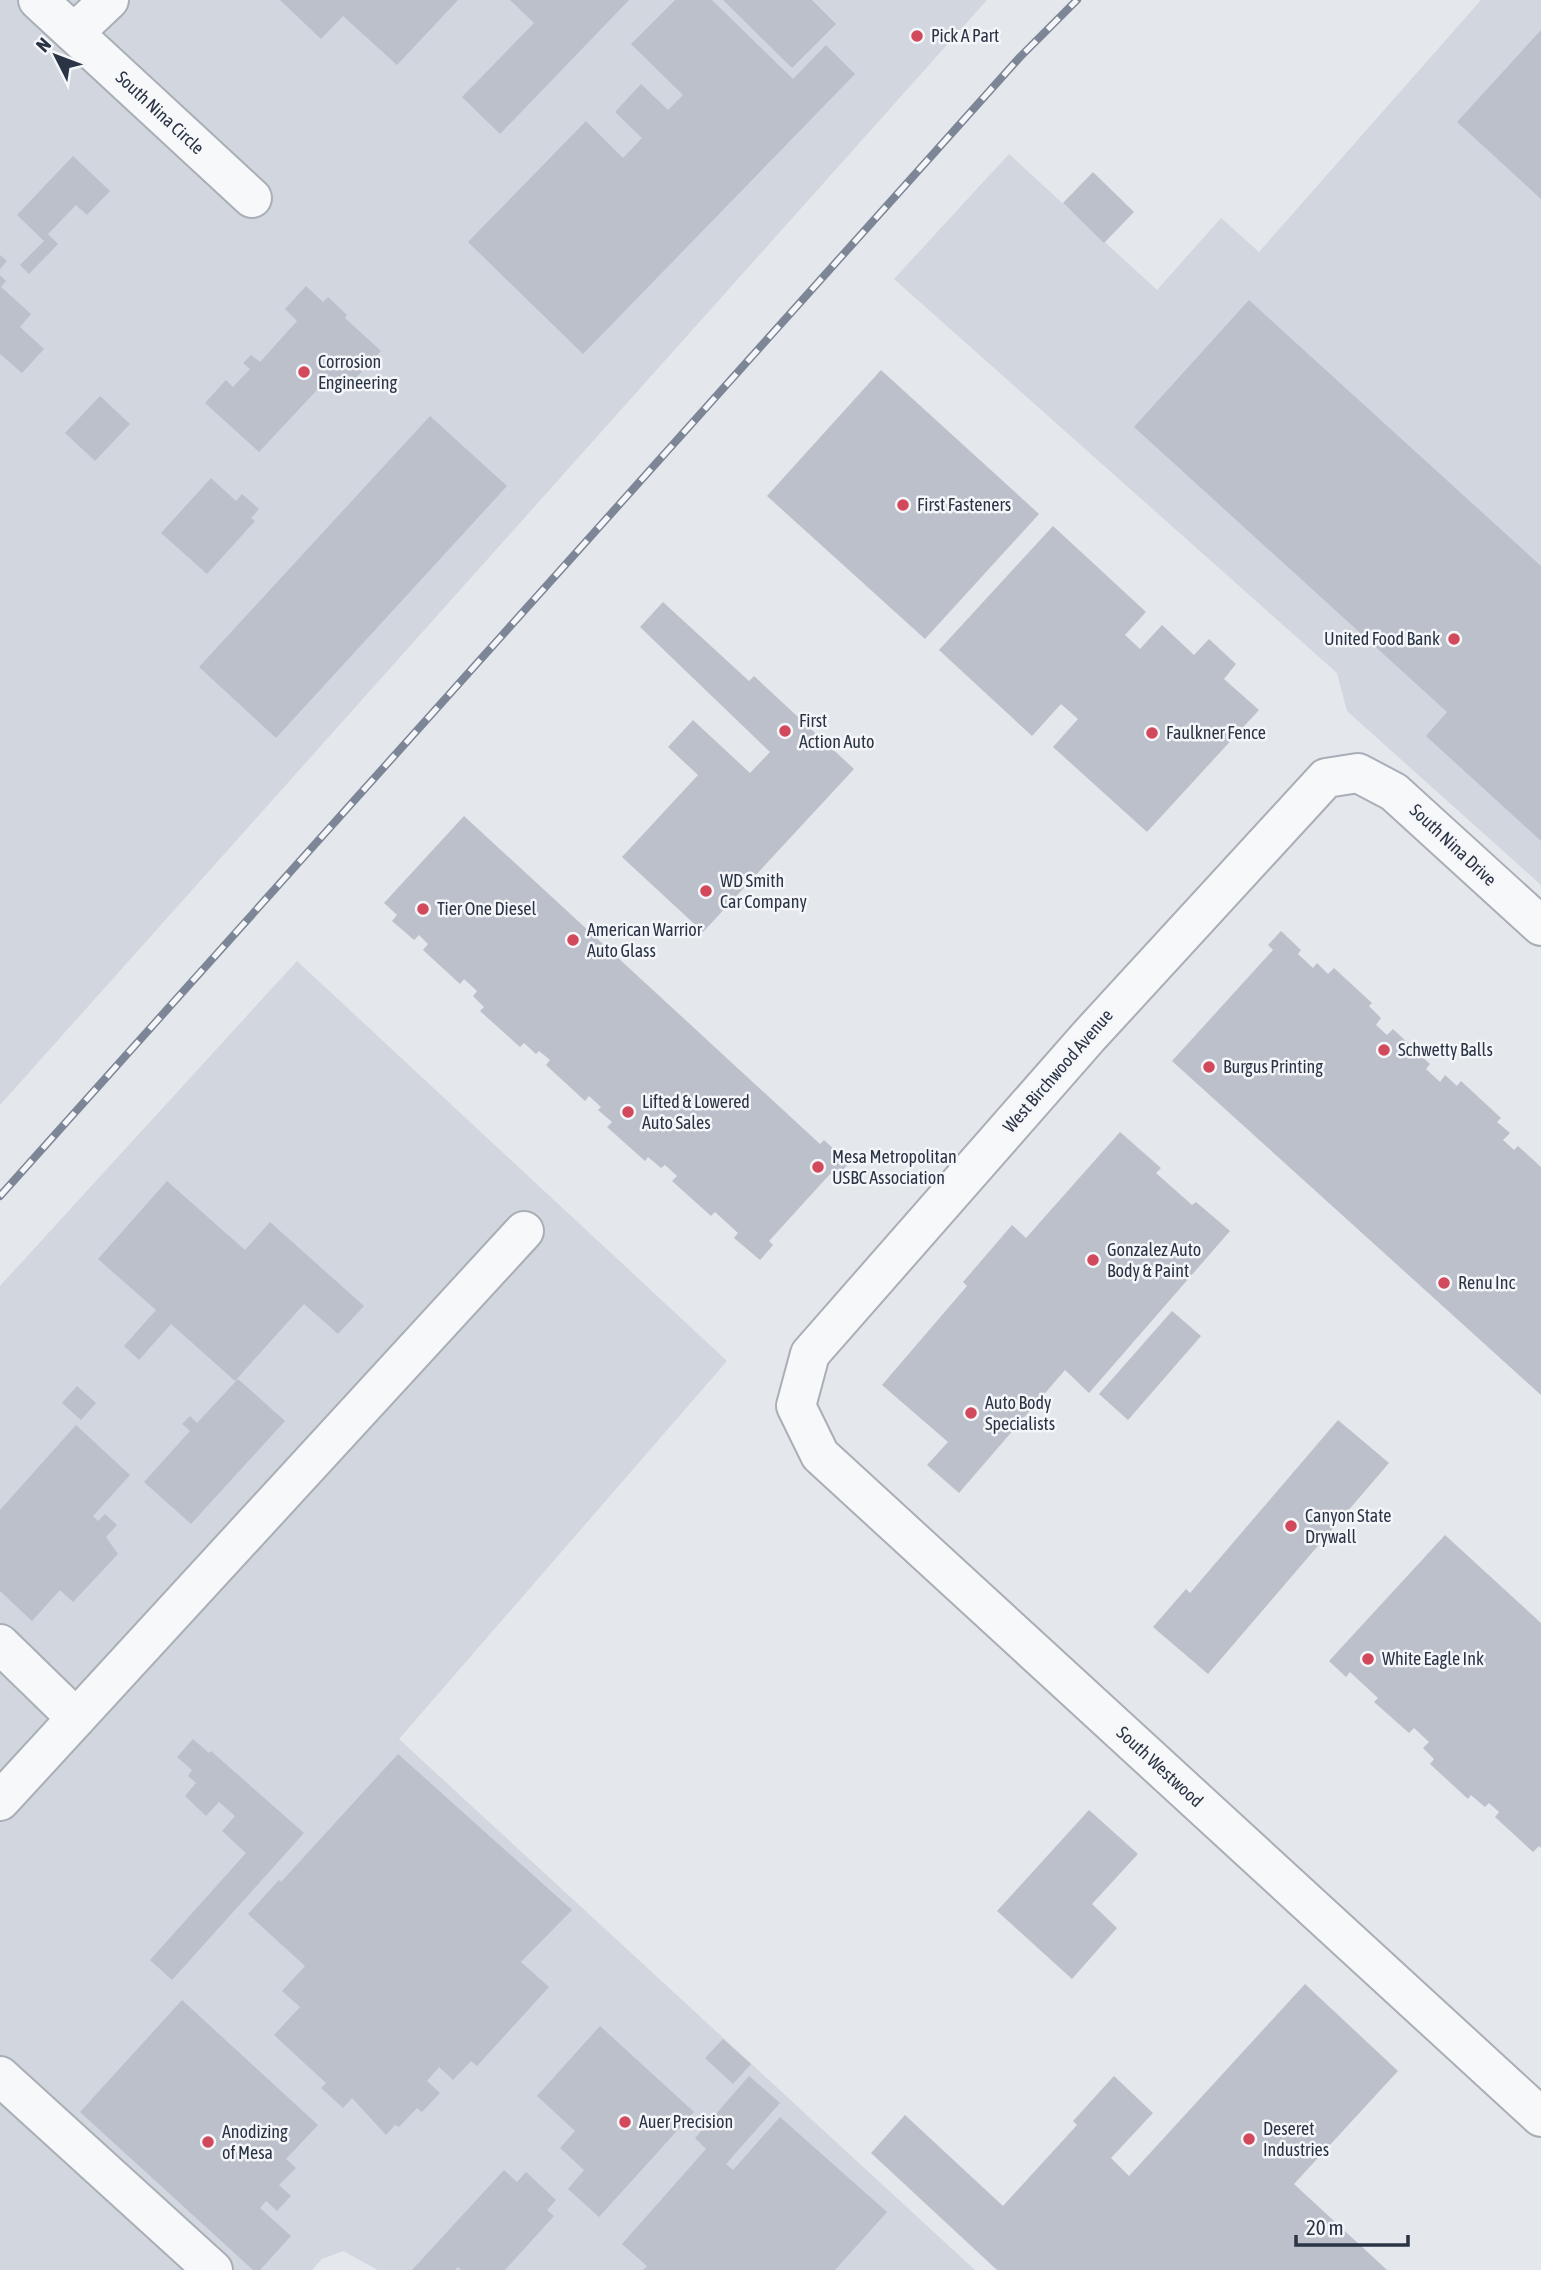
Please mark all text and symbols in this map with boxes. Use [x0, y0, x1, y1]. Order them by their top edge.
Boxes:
north arrow [21, 21, 91, 91]
place label: Pick A Part [931, 25, 999, 46]
marker: Pick A Part [909, 28, 925, 44]
text: N [31, 33, 55, 56]
street label: South Nina Circle [112, 66, 209, 158]
place label: Corrosion Engineering [318, 351, 397, 393]
marker: Corrosion Engineering [296, 364, 312, 380]
place label: First Fasteners [917, 494, 1011, 515]
marker: First Fasteners [895, 497, 911, 513]
place label: United Food Bank [1324, 628, 1440, 649]
marker: United Food Bank [1446, 631, 1462, 647]
place label: First Action Auto [799, 710, 874, 752]
place label: Faulkner Fence [1166, 722, 1266, 743]
marker: First Action Auto [777, 723, 793, 739]
marker: Faulkner Fence [1144, 725, 1160, 741]
street label: South Nina Drive [1406, 799, 1501, 890]
place label: WD Smith Car Company [720, 870, 807, 912]
marker: WD Smith Car Company [698, 883, 714, 899]
place label: Tier One Diesel [437, 898, 536, 919]
marker: Tier One Diesel [415, 901, 431, 917]
place label: American Warrior Auto Glass [587, 919, 703, 961]
marker: American Warrior Auto Glass [565, 932, 581, 948]
street label: West Birchwood Avenue [998, 1005, 1117, 1137]
place label: Schwetty Balls [1398, 1039, 1493, 1060]
marker: Schwetty Balls [1376, 1042, 1392, 1058]
place label: Burgus Printing [1223, 1056, 1323, 1077]
marker: Burgus Printing [1201, 1059, 1217, 1075]
place label: Lifted & Lowered Auto Sales [642, 1091, 750, 1133]
marker: Lifted & Lowered Auto Sales [620, 1104, 636, 1120]
place label: Mesa Metropolitan USBC Association [832, 1146, 957, 1188]
marker: Mesa Metropolitan USBC Association [810, 1159, 826, 1175]
place label: Gonzalez Auto Body & Paint [1107, 1239, 1201, 1281]
marker: Gonzalez Auto Body & Paint [1085, 1252, 1101, 1268]
place label: Renu Inc [1458, 1272, 1515, 1293]
marker: Renu Inc [1436, 1275, 1452, 1291]
place label: Auto Body Specialists [985, 1392, 1055, 1434]
marker: Auto Body Specialists [963, 1405, 979, 1421]
place label: Canyon State Drywall [1305, 1505, 1391, 1547]
marker: Canyon State Drywall [1283, 1518, 1299, 1534]
place label: White Eagle Ink [1382, 1648, 1484, 1669]
marker: White Eagle Ink [1360, 1651, 1376, 1667]
street label: South Westwood [1113, 1722, 1207, 1811]
place label: Auer Precision [639, 2111, 733, 2132]
marker: Auer Precision [617, 2114, 633, 2130]
place label: Deseret Industries [1263, 2118, 1329, 2160]
place label: Anodizing of Mesa [222, 2121, 288, 2163]
marker: Deseret Industries [1241, 2131, 1257, 2147]
marker: Anodizing of Mesa [200, 2134, 216, 2150]
scale bar [1296, 2204, 1408, 2248]
text: 20 m [1306, 2215, 1344, 2239]

